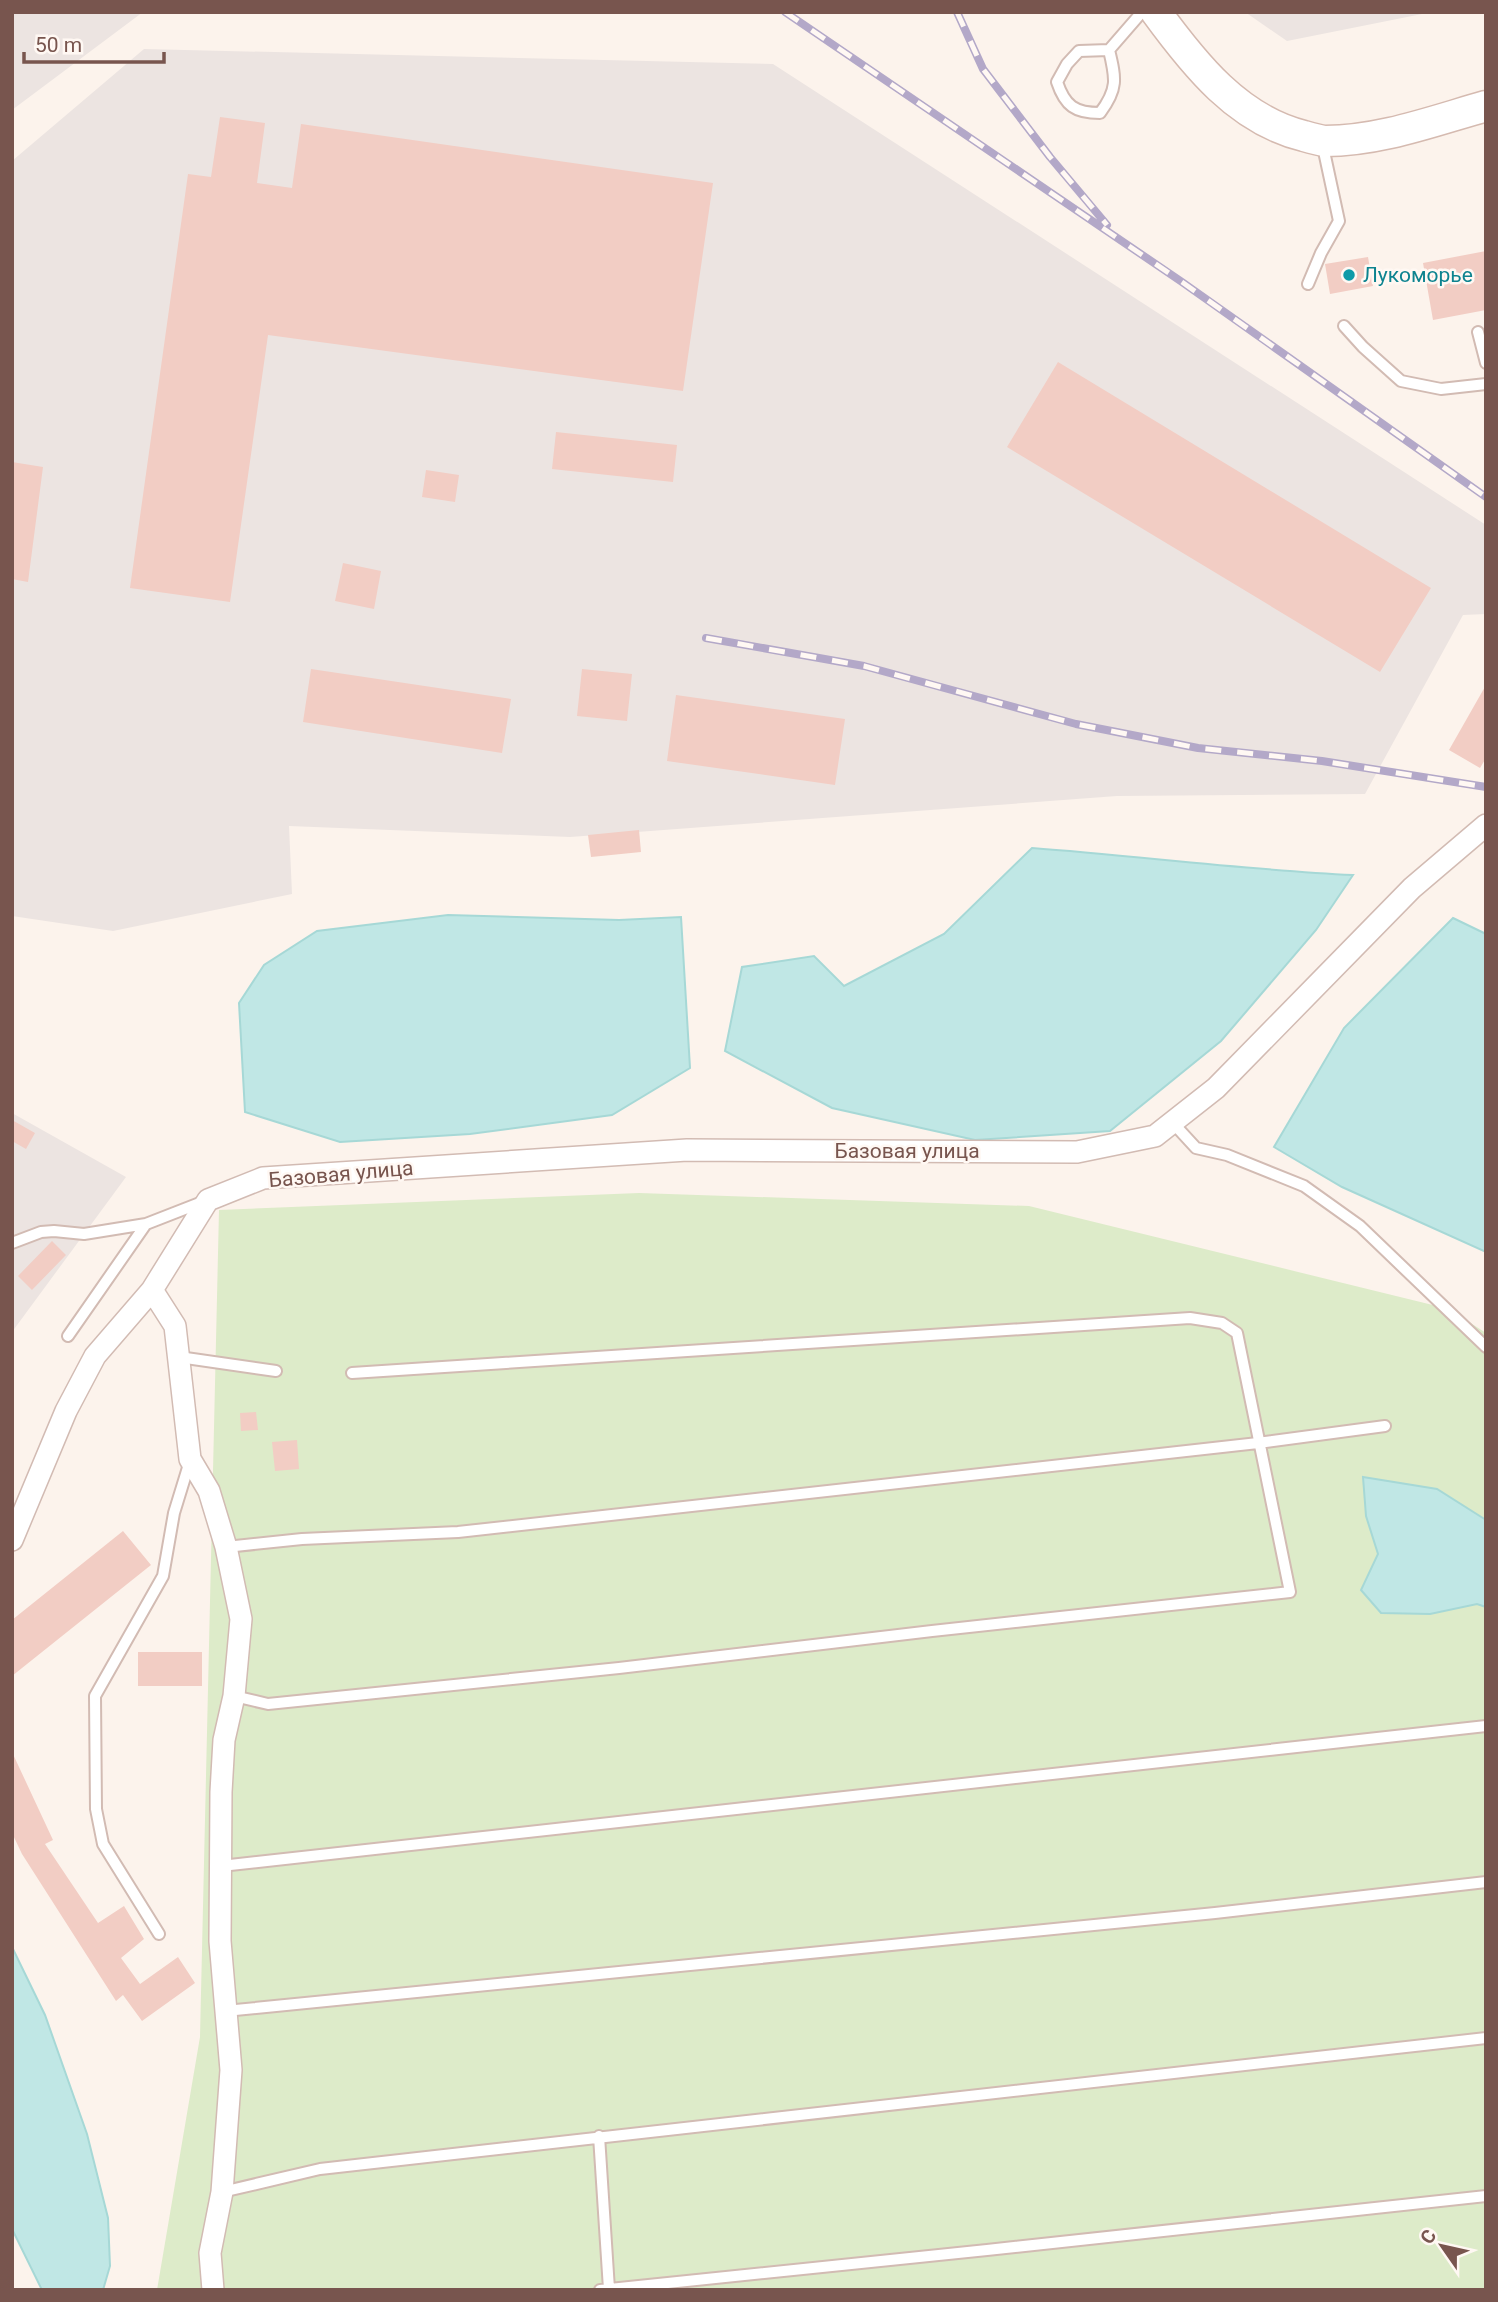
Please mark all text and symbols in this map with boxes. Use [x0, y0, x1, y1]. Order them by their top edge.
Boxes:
scale bar [24, 21, 164, 65]
text: 50 m [35, 33, 82, 57]
place label: Лукоморье [1363, 263, 1473, 287]
marker: Лукоморье [1341, 267, 1357, 283]
street label: Базовая улица [834, 1139, 980, 1163]
street label: Базовая улица [268, 1156, 414, 1192]
north arrow [1407, 2211, 1477, 2281]
text: С [1415, 2225, 1441, 2248]

